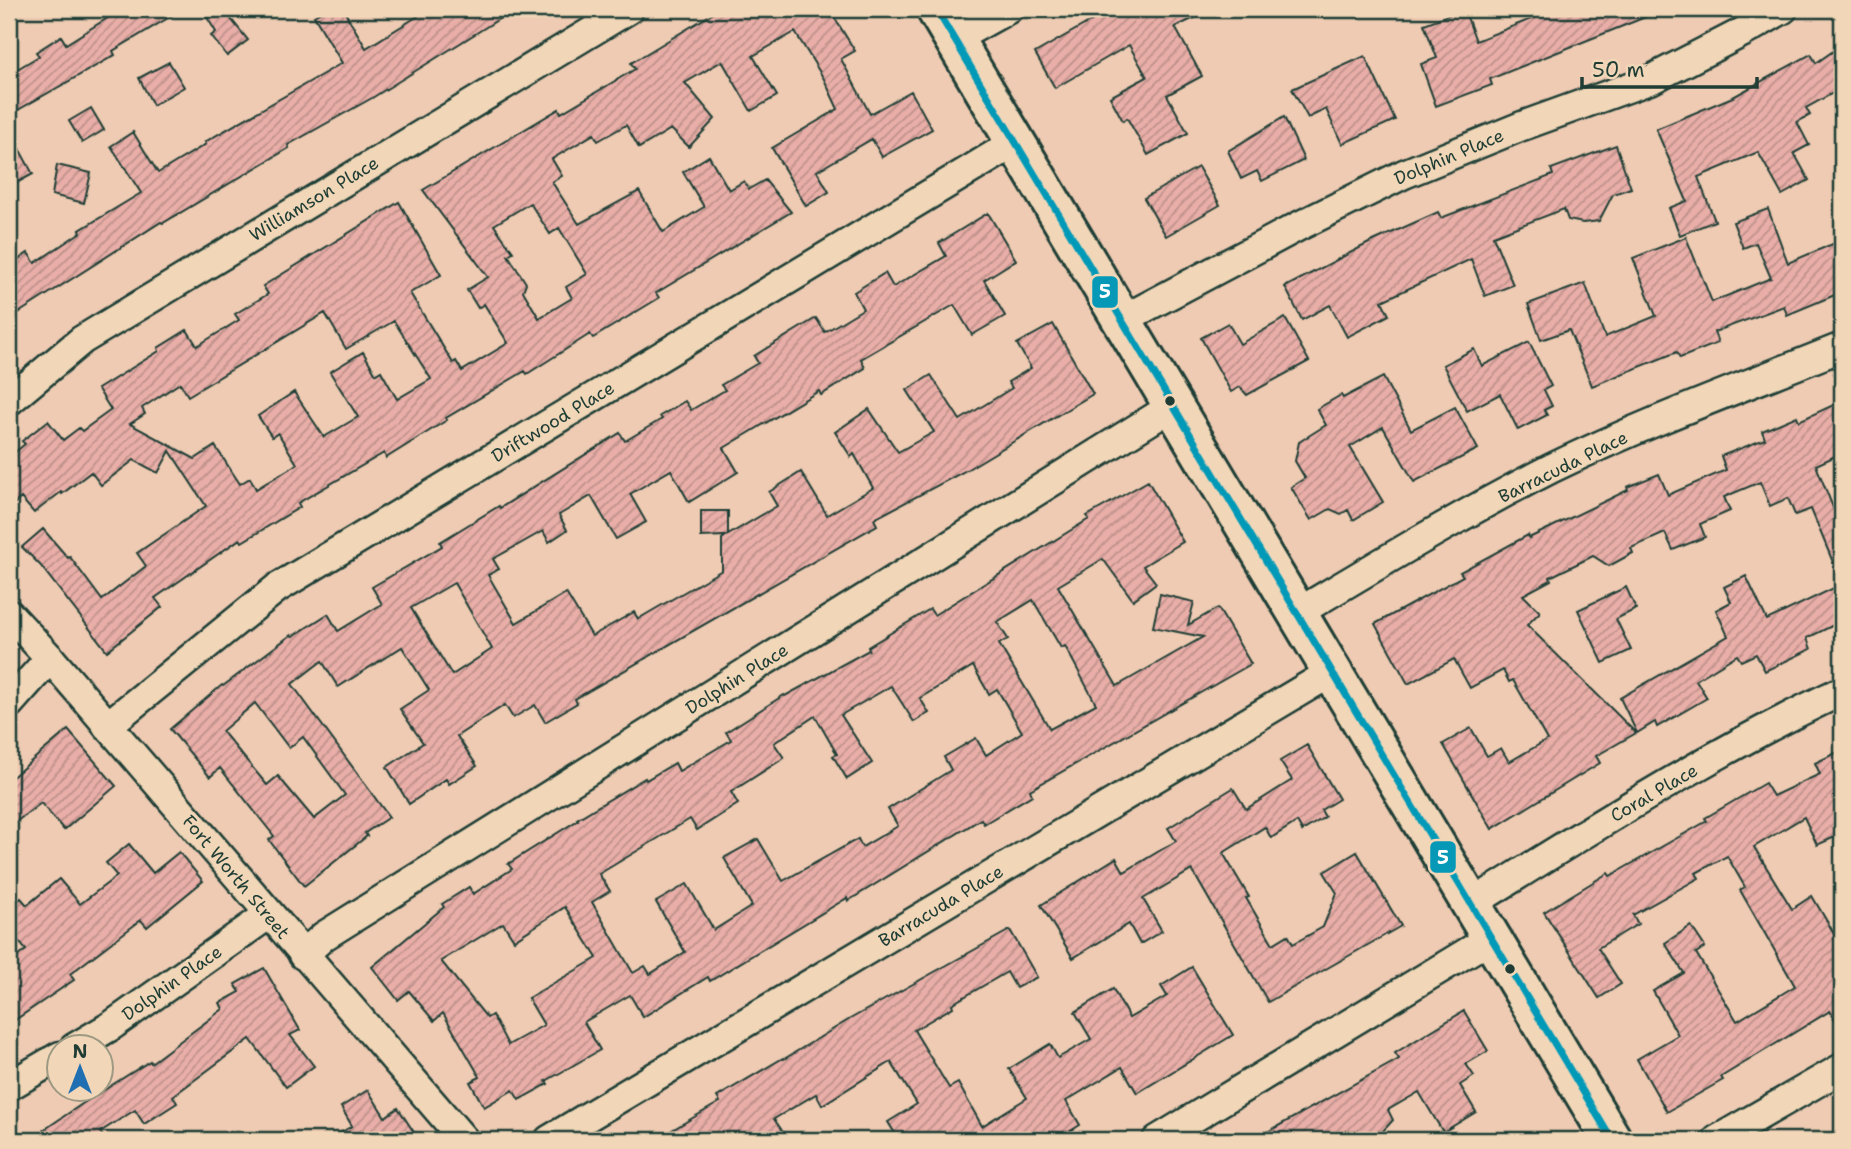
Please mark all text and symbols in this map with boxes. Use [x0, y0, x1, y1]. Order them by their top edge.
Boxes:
scale bar [1582, 46, 1756, 90]
text: 50 m [1592, 56, 1645, 84]
street label: Dolphin Place [1390, 123, 1508, 191]
street label: Williamson Place [245, 151, 383, 247]
line badge: 5 [1091, 275, 1119, 309]
text: 5 [1099, 279, 1111, 304]
street label: Driftwood Place [487, 376, 619, 468]
unlabelled marker [1163, 394, 1177, 408]
street label: Barracuda Place [1494, 425, 1632, 509]
street label: Dolphin Place [681, 638, 793, 720]
street label: Coral Place [1606, 758, 1702, 828]
street label: Fort Worth Street [177, 810, 295, 944]
line badge: 5 [1429, 840, 1457, 874]
text: 5 [1437, 845, 1449, 870]
street label: Barracuda Place [874, 859, 1008, 953]
street label: Dolphin Place [117, 940, 227, 1026]
unlabelled marker [1503, 962, 1517, 976]
north arrow [46, 1034, 116, 1104]
text: N [72, 1039, 88, 1064]

